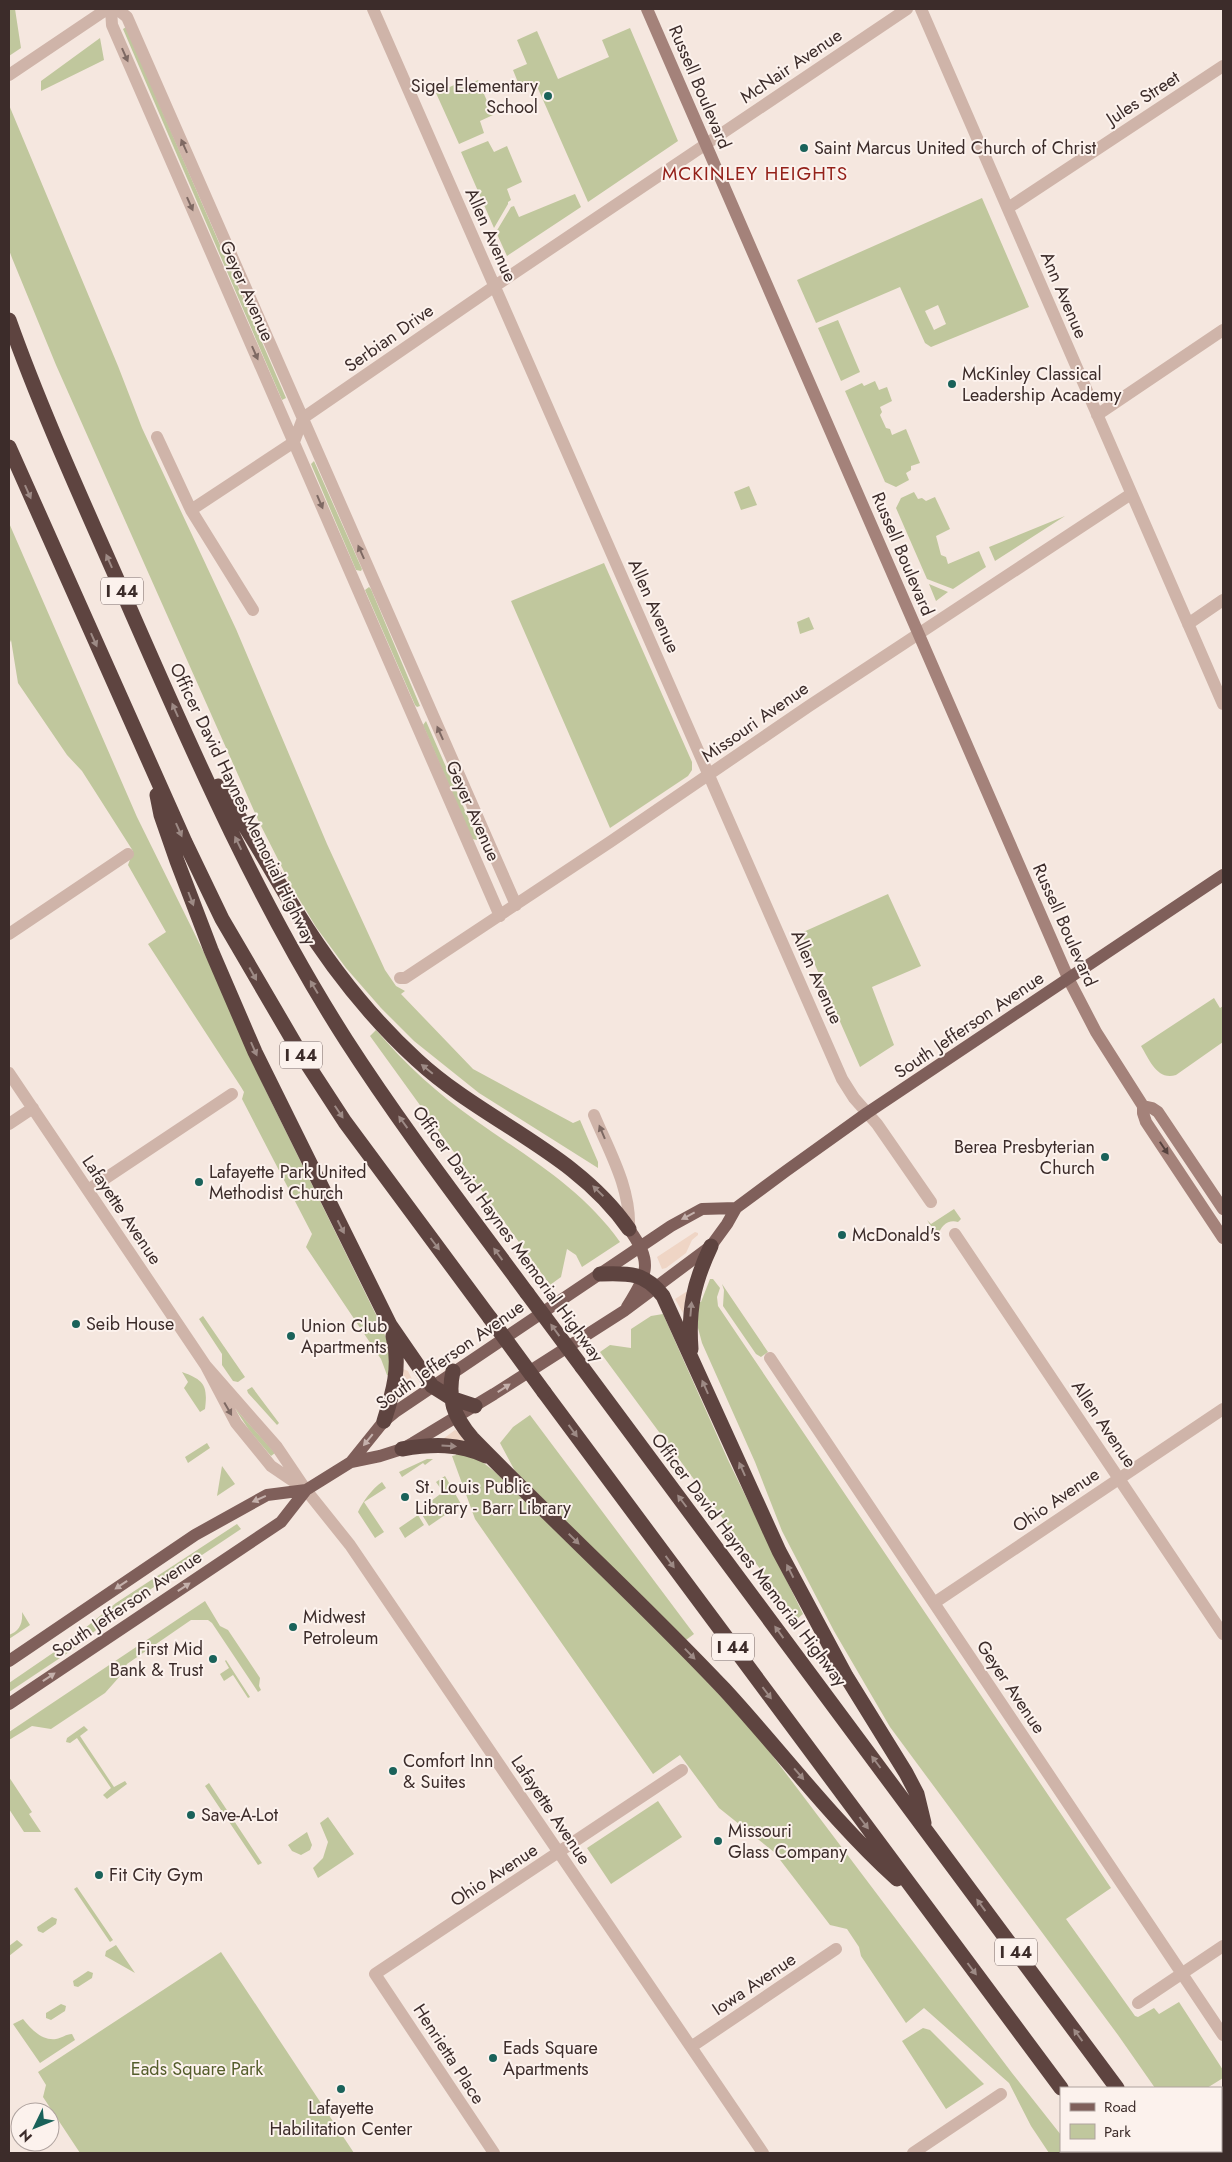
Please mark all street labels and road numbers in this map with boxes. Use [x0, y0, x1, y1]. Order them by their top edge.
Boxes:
street label: Russell Boulevard [662, 21, 738, 153]
street label: McNair Avenue [735, 22, 847, 110]
street label: Jules Street [1100, 64, 1185, 133]
street label: Allen Avenue [459, 184, 523, 286]
street label: Geyer Avenue [213, 237, 281, 345]
street label: Ann Avenue [1034, 247, 1094, 343]
street label: Serbian Drive [339, 298, 439, 378]
street label: Russell Boulevard [865, 488, 941, 620]
street label: Allen Avenue [622, 555, 686, 657]
road number: I 44 [101, 578, 143, 604]
street label: Officer David Haynes Memorial Highway [163, 658, 323, 950]
street label: Missouri Avenue [696, 675, 814, 769]
street label: Geyer Avenue [439, 757, 507, 865]
street label: Russell Boulevard [1026, 859, 1104, 991]
street label: Allen Avenue [785, 926, 849, 1028]
street label: South Jefferson Avenue [889, 965, 1049, 1085]
road number: I 44 [280, 1042, 322, 1068]
street label: Officer David Haynes Memorial Highway [406, 1101, 610, 1368]
street label: Lafayette Avenue [76, 1150, 168, 1270]
street label: South Jefferson Avenue [371, 1294, 529, 1416]
street label: Allen Avenue [1065, 1375, 1143, 1473]
street label: Officer David Haynes Memorial Highway [645, 1428, 853, 1692]
street label: Ohio Avenue [1007, 1461, 1105, 1539]
street label: South Jefferson Avenue [47, 1544, 207, 1664]
road number: I 44 [712, 1634, 754, 1660]
street label: Geyer Avenue [970, 1635, 1052, 1739]
street label: Lafayette Avenue [505, 1750, 597, 1870]
street label: Ohio Avenue [445, 1837, 543, 1913]
road number: I 44 [995, 1938, 1037, 1965]
street label: Iowa Avenue [707, 1946, 801, 2022]
street label: Henrietta Place [407, 1999, 491, 2109]

